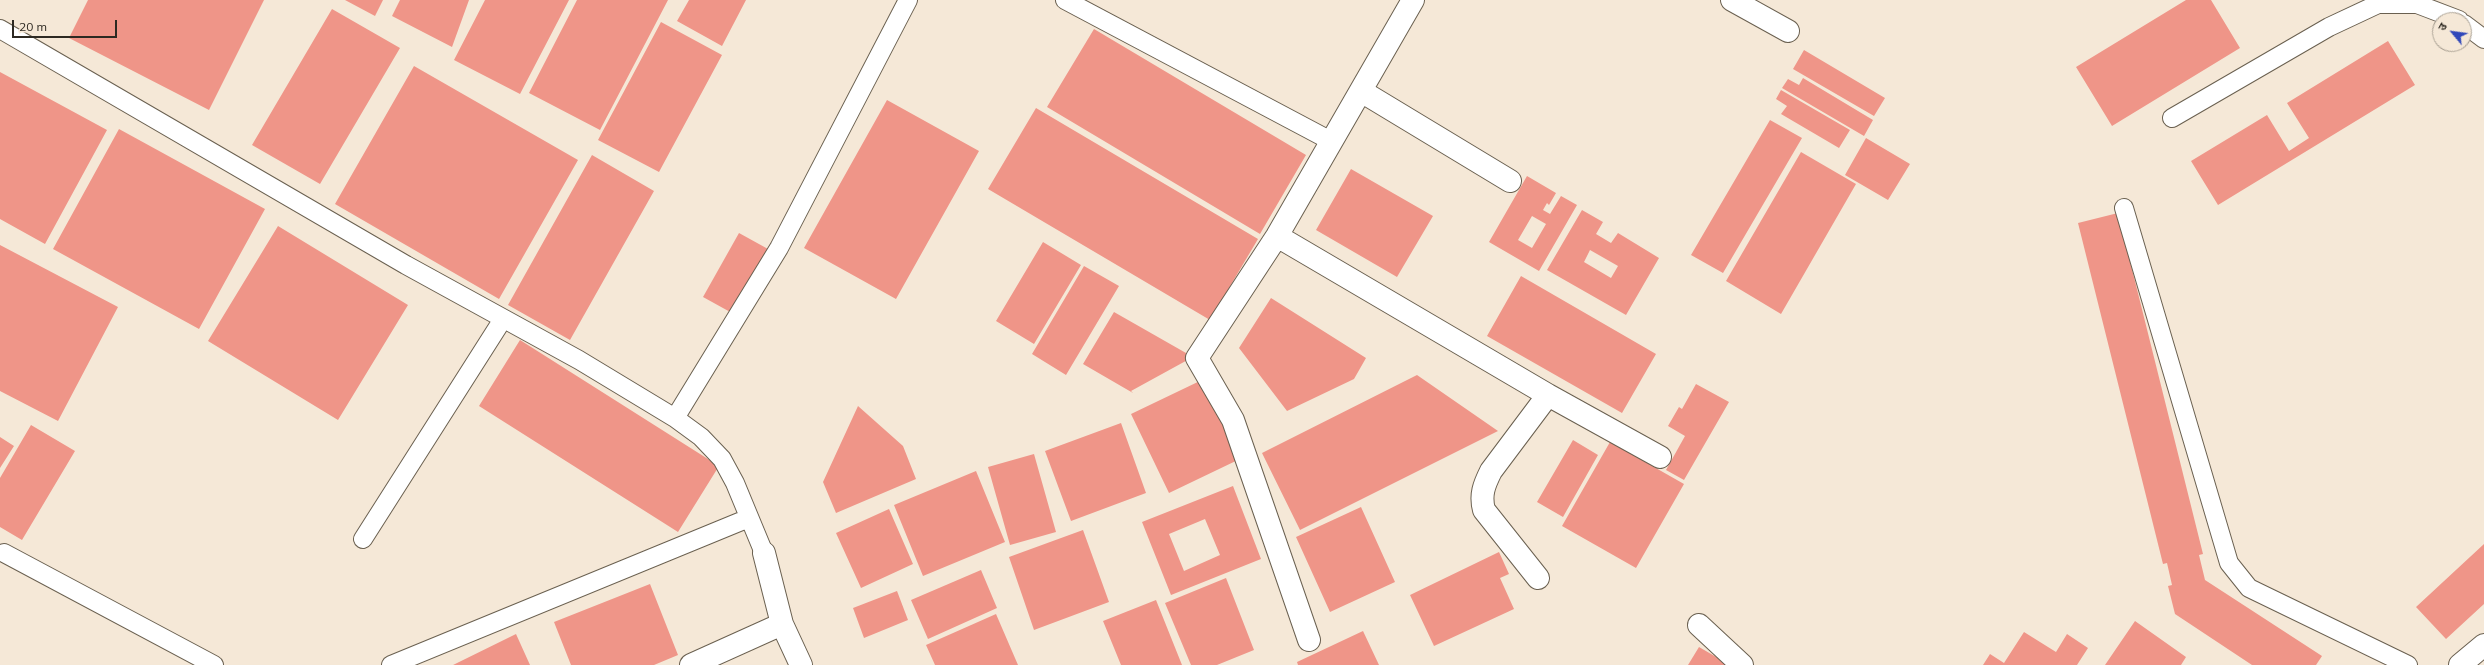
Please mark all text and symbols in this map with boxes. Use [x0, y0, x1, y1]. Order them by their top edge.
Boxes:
scale bar [14, 12, 119, 38]
north arrow [2432, 12, 2472, 52]
text: 20 m [19, 19, 47, 34]
text: उ [2435, 20, 2450, 33]

